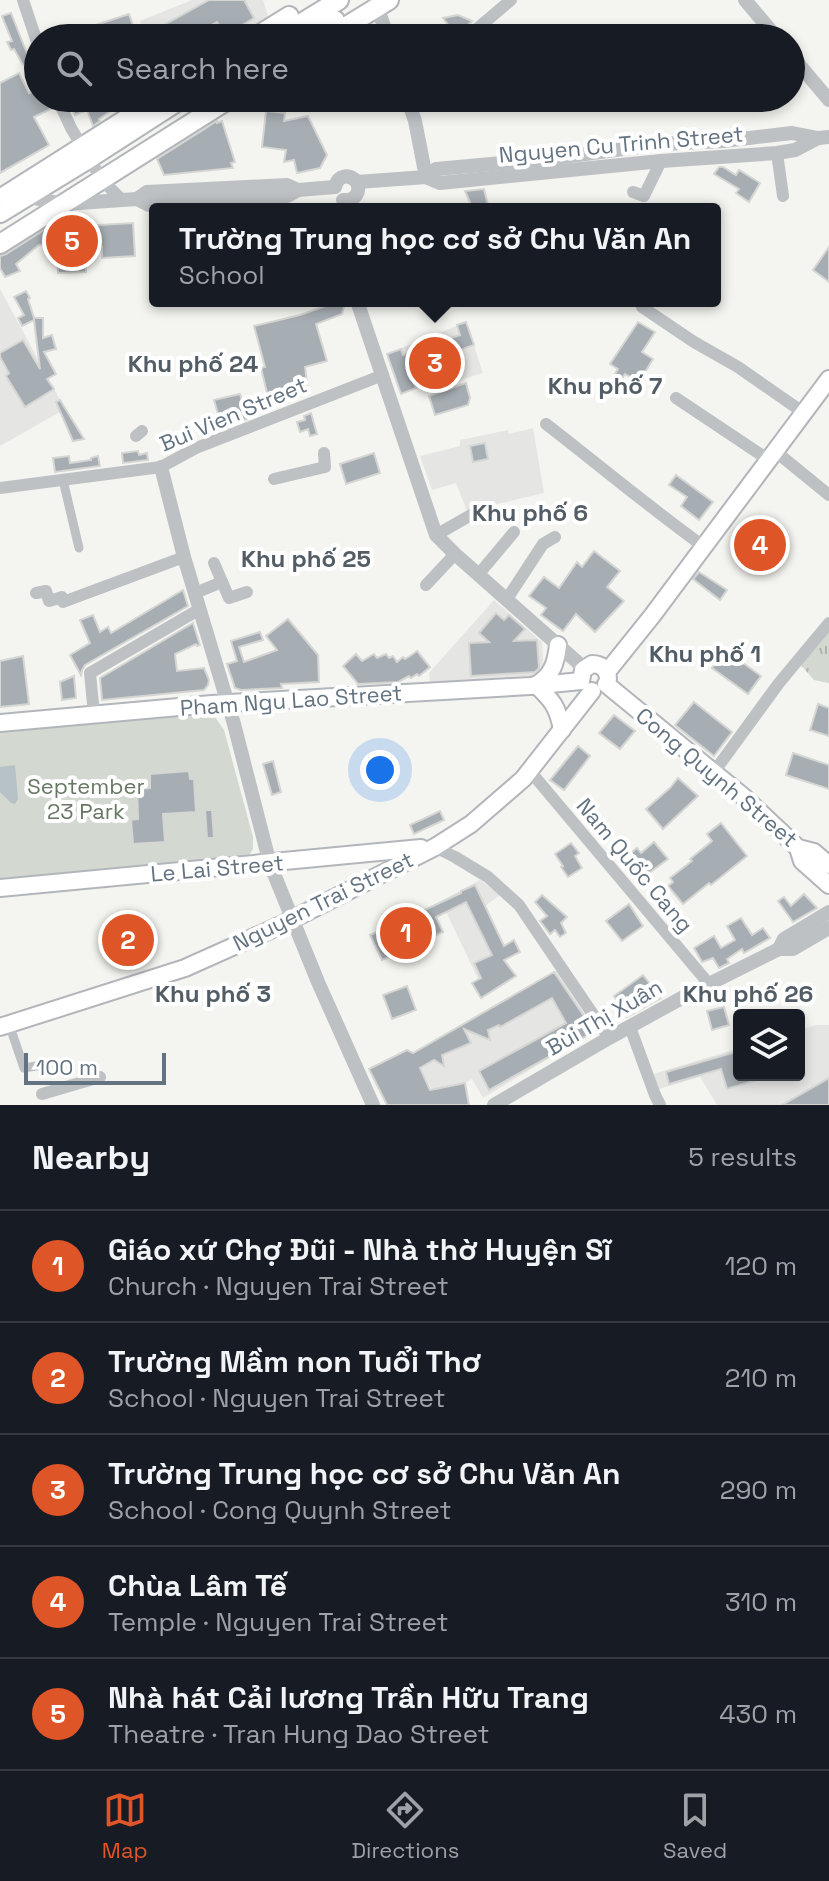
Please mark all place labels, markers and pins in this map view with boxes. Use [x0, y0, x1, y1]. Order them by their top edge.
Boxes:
pin: 5 [46, 211, 98, 271]
pin: 3 [409, 333, 461, 393]
pin: 4 [734, 515, 786, 575]
pin: 1 [380, 903, 432, 963]
pin: 2 [102, 910, 154, 970]

